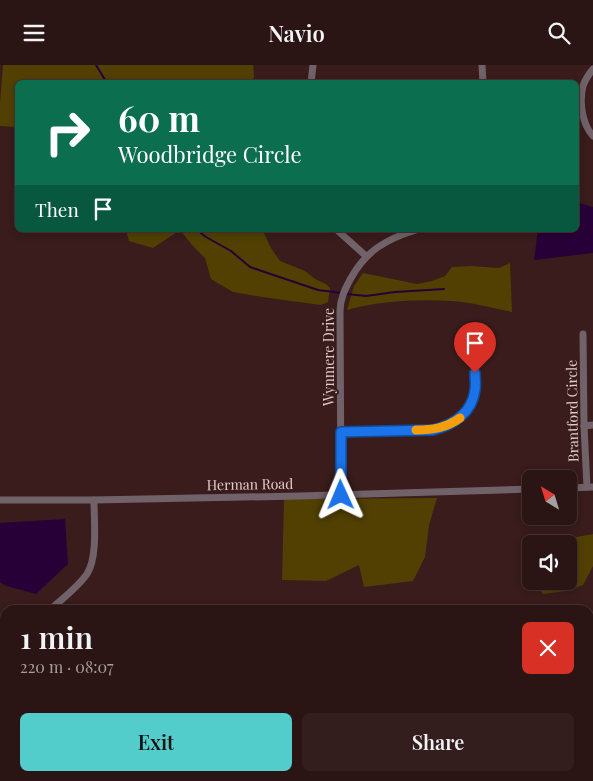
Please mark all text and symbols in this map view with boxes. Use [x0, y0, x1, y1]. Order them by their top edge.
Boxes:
text: Navio [268, 18, 325, 48]
icon: menu [20, 19, 48, 47]
icon: search [545, 19, 573, 47]
text: 60 m [118, 94, 200, 141]
icon: right [35, 100, 100, 165]
text: Woodbridge Circle [118, 139, 302, 169]
icon: arrive [89, 195, 117, 223]
text: Then [35, 196, 79, 222]
street label: Wynmere Drive [319, 308, 338, 407]
pin [454, 322, 496, 373]
icon: arrive [461, 329, 489, 357]
street label: Brantford Circle [562, 360, 582, 462]
position arrow [314, 468, 366, 520]
north arrow [522, 470, 578, 525]
map controls [522, 470, 577, 590]
street label: Herman Road [206, 474, 294, 494]
button: sound [522, 535, 577, 590]
text: 1 min [20, 617, 93, 657]
button: close [522, 622, 574, 674]
text: 220 m · 08:07 [20, 656, 114, 677]
button: Exit [20, 713, 292, 771]
button: Share [302, 713, 574, 771]

